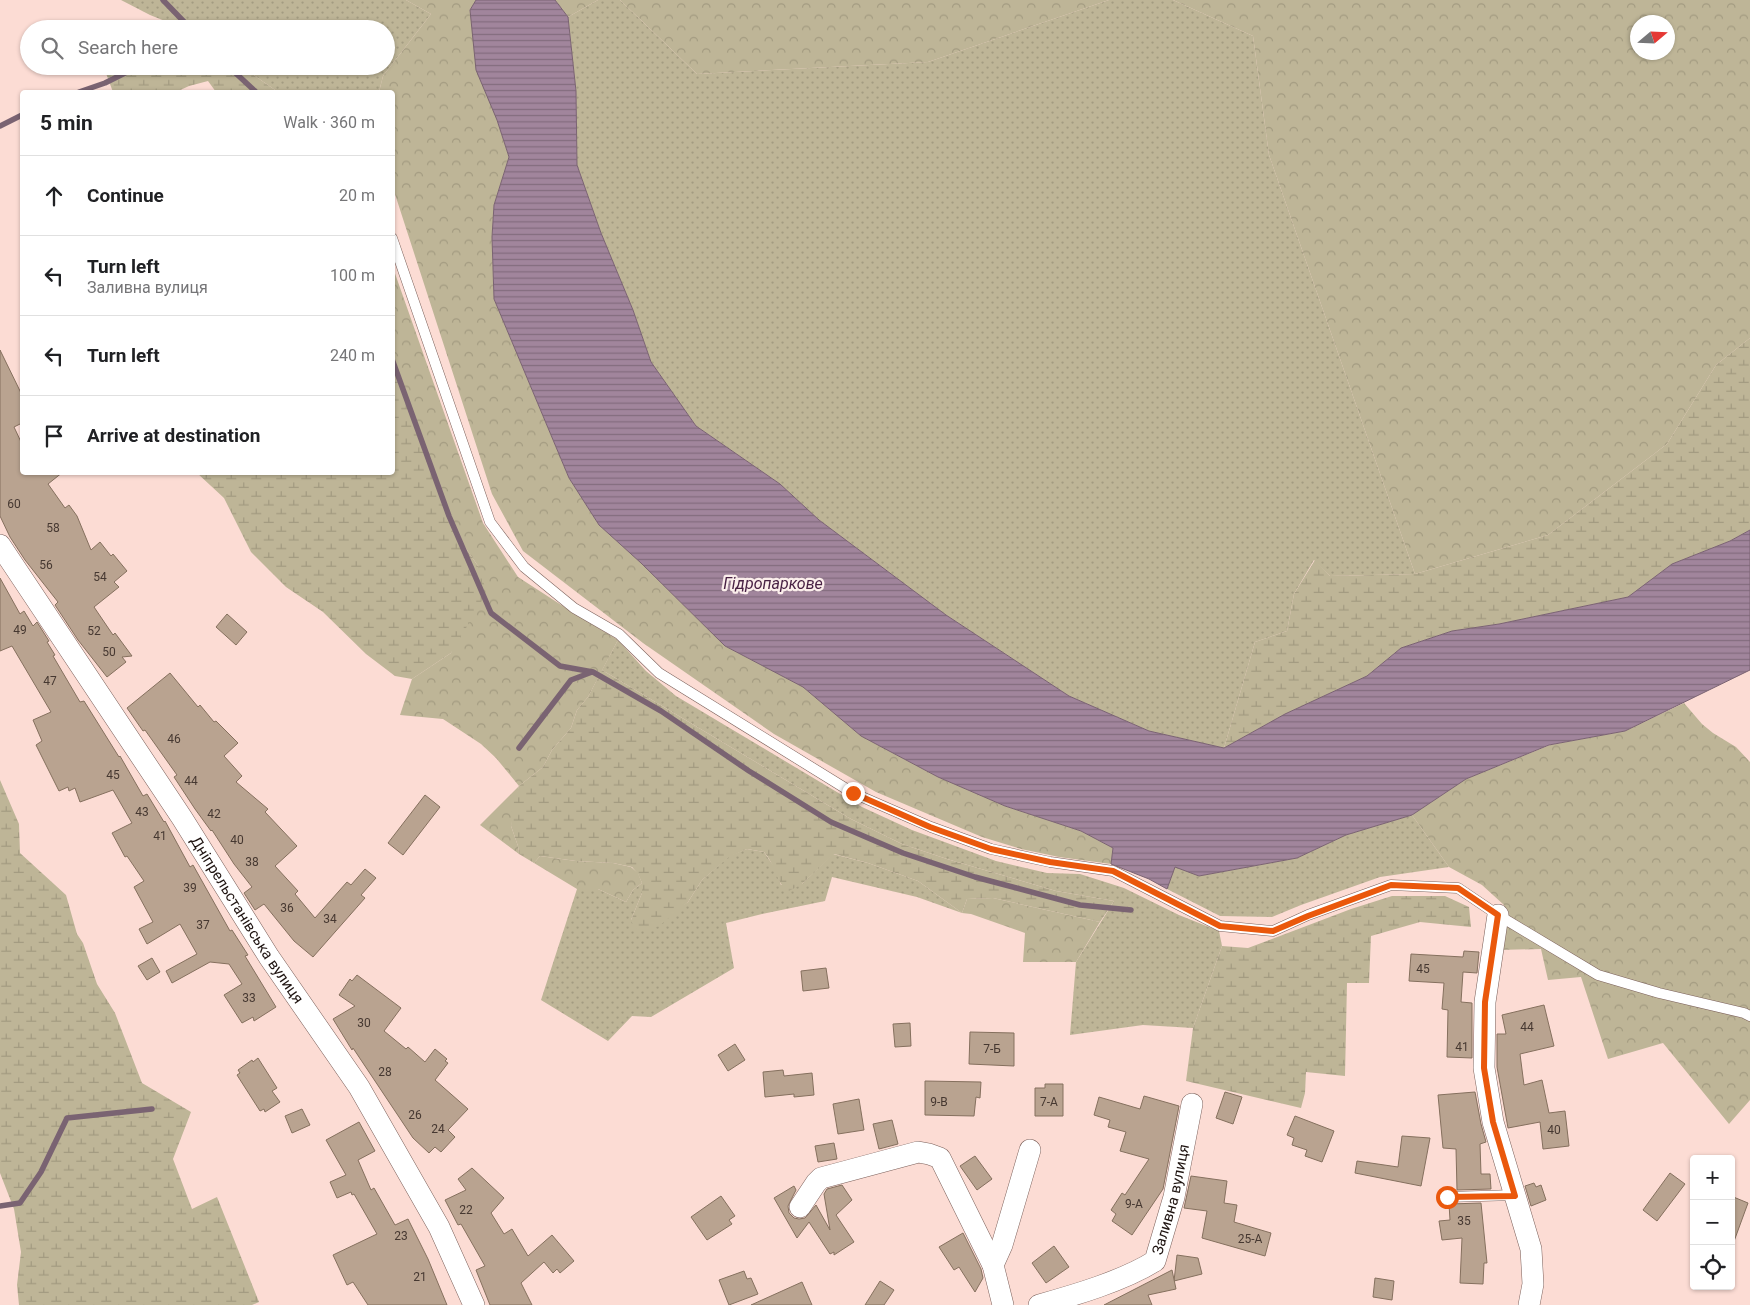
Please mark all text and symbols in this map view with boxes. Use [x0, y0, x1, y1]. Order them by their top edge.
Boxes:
north arrow [1630, 15, 1675, 60]
search box [20, 20, 395, 75]
icon: search [38, 34, 66, 62]
text: Search here [78, 36, 178, 59]
text: 5 min [40, 111, 93, 135]
text: Walk · 360 m [283, 113, 375, 132]
icon: ahead [40, 182, 68, 210]
text: Continue [87, 184, 164, 207]
text: 20 m [339, 186, 375, 205]
text: Turn left [87, 255, 160, 278]
icon: left [40, 262, 68, 290]
text: 100 m [330, 266, 375, 285]
text: Заливна вулиця [87, 278, 208, 297]
icon: left [40, 342, 68, 370]
text: Turn left [87, 344, 160, 367]
text: 240 m [330, 346, 375, 365]
icon: arrive [40, 422, 68, 450]
text: Arrive at destination [87, 424, 260, 447]
house number: 60 [7, 497, 21, 511]
house number: 58 [46, 521, 60, 535]
house number: 56 [39, 558, 53, 572]
house number: 54 [93, 570, 107, 584]
water label: Гідропаркове [723, 574, 823, 593]
house number: 49 [13, 623, 27, 637]
house number: 52 [87, 624, 101, 638]
house number: 50 [102, 645, 116, 659]
house number: 47 [43, 674, 57, 688]
house number: 46 [167, 732, 181, 746]
house number: 45 [106, 768, 120, 782]
house number: 44 [184, 774, 198, 788]
route end [842, 782, 865, 805]
house number: 43 [135, 805, 149, 819]
house number: 42 [207, 807, 221, 821]
house number: 41 [153, 829, 167, 843]
street label: Дніпрельстанівська вулиця [187, 833, 307, 1007]
house number: 40 [230, 833, 244, 847]
house number: 38 [245, 855, 259, 869]
house number: 39 [183, 881, 197, 895]
house number: 36 [280, 901, 294, 915]
house number: 34 [323, 912, 337, 926]
house number: 37 [196, 918, 210, 932]
house number: 45 [1416, 962, 1430, 976]
house number: 33 [242, 991, 256, 1005]
house number: 30 [357, 1016, 371, 1030]
house number: 44 [1520, 1020, 1534, 1034]
house number: 41 [1455, 1040, 1469, 1054]
house number: 7-Б [983, 1042, 1001, 1056]
house number: 28 [378, 1065, 392, 1079]
house number: 9-В [930, 1095, 948, 1109]
house number: 7-А [1040, 1095, 1058, 1109]
house number: 26 [408, 1108, 422, 1122]
house number: 24 [431, 1122, 445, 1136]
house number: 40 [1547, 1123, 1561, 1137]
street label: Заливна вулиця [1148, 1143, 1193, 1257]
map controls [1690, 1155, 1735, 1290]
button: + [1690, 1155, 1735, 1200]
route start [1436, 1186, 1459, 1209]
house number: 9-А [1125, 1197, 1143, 1211]
button: − [1690, 1200, 1735, 1245]
house number: 22 [459, 1203, 473, 1217]
house number: 35 [1457, 1214, 1471, 1228]
house number: 23 [394, 1229, 408, 1243]
house number: 25-А [1238, 1232, 1262, 1246]
button: locate [1690, 1245, 1735, 1290]
house number: 21 [413, 1270, 427, 1284]

